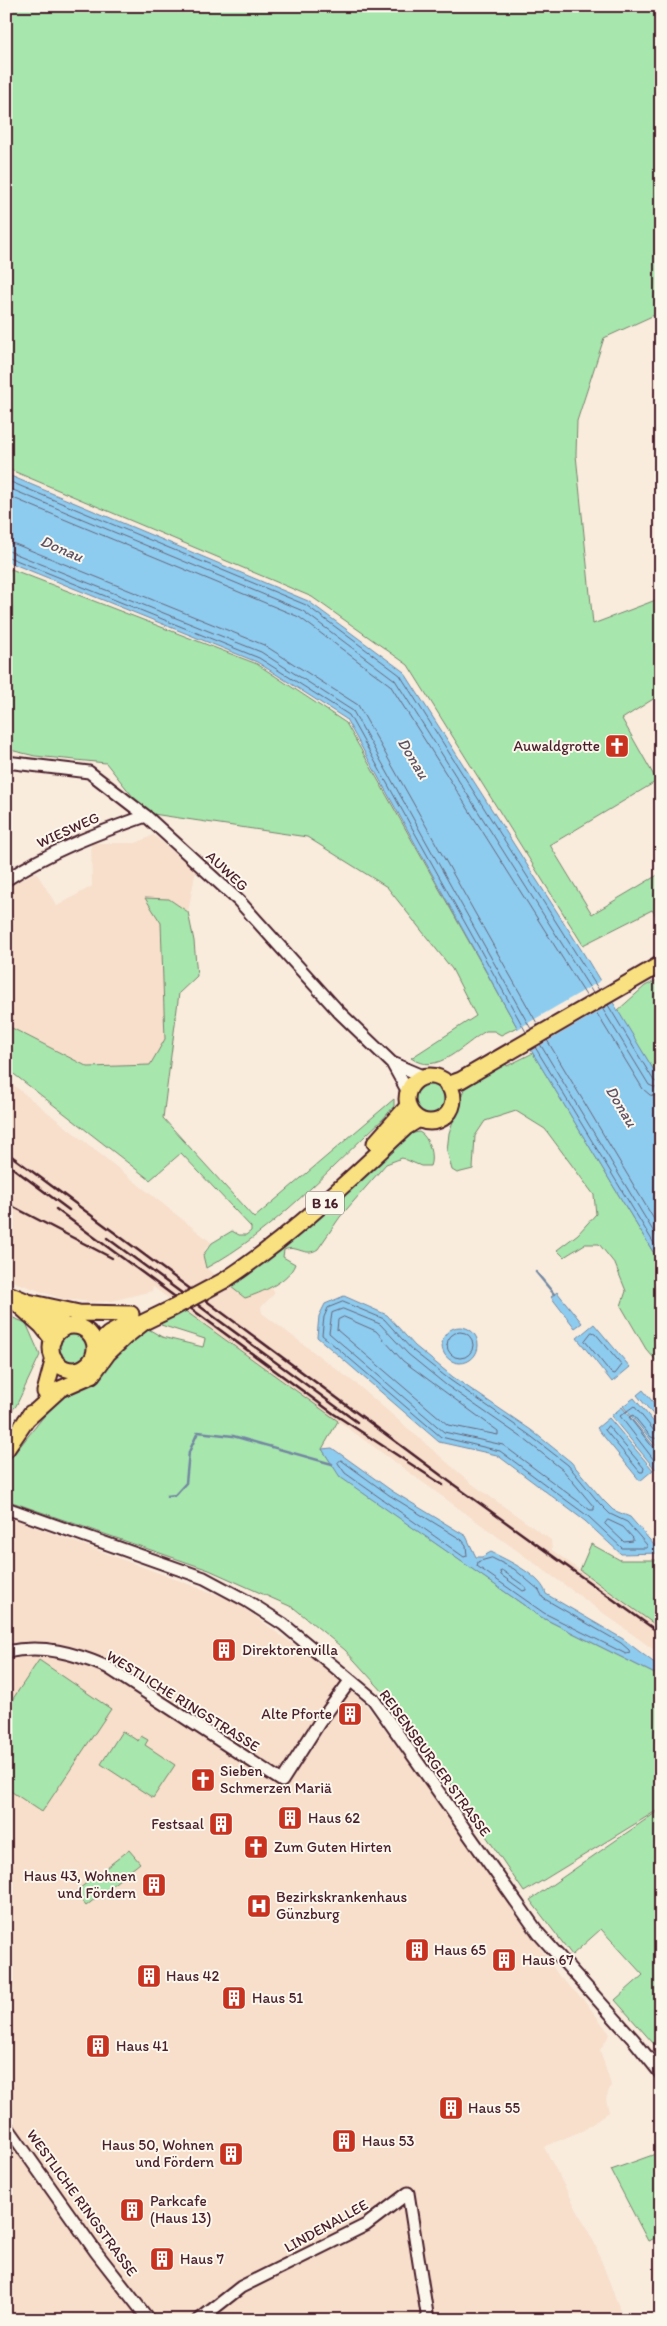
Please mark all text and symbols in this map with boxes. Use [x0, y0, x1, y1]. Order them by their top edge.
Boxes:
water label: Donau [38, 531, 87, 566]
church icon: Auwaldgrotte [604, 733, 630, 759]
water label: Donau [394, 734, 434, 783]
place label: Auwaldgrotte [514, 737, 600, 755]
street label: WIESWEG [34, 808, 102, 852]
street label: AUWEG [202, 847, 252, 895]
water label: Donau [602, 1082, 642, 1131]
road number: B 16 [306, 1192, 344, 1214]
building icon: Direktorenvilla [211, 1637, 237, 1663]
place label: Direktorenvilla [242, 1641, 338, 1659]
street label: WESTLICHE RINGSTRASSE [103, 1646, 263, 1756]
street label: REISENSBURGER STRASSE [376, 1686, 494, 1840]
building icon: Alte Pforte [337, 1701, 363, 1727]
place label: Alte Pforte [261, 1705, 332, 1723]
place label: Sieben Schmerzen Mariä [220, 1762, 332, 1797]
church icon: Sieben Schmerzen Mariä [190, 1767, 216, 1793]
building icon: Haus 62 [277, 1805, 303, 1831]
place label: Haus 62 [308, 1809, 360, 1827]
building icon: Festsaal [208, 1811, 234, 1837]
place label: Festsaal [151, 1815, 205, 1833]
church icon: Zum Guten Hirten [243, 1834, 269, 1860]
place label: Zum Guten Hirten [274, 1838, 392, 1856]
place label: Haus 43, Wohnen und Fördern [24, 1867, 136, 1902]
building icon: Haus 43, Wohnen und Fördern [141, 1872, 167, 1898]
place label: Bezirkskrankenhaus Günzburg [276, 1888, 408, 1923]
hospital icon: Bezirkskrankenhaus Günzburg [246, 1893, 272, 1919]
building icon: Haus 65 [404, 1937, 430, 1963]
place label: Haus 65 [434, 1941, 486, 1959]
building icon: Haus 67 [491, 1947, 517, 1973]
place label: Haus 67 [522, 1951, 574, 1969]
building icon: Haus 42 [136, 1963, 162, 1989]
place label: Haus 42 [166, 1967, 219, 1985]
building icon: Haus 51 [221, 1985, 247, 2011]
place label: Haus 51 [252, 1989, 303, 2007]
building icon: Haus 41 [85, 2033, 111, 2059]
place label: Haus 41 [116, 2037, 168, 2055]
building icon: Haus 55 [438, 2095, 464, 2121]
place label: Haus 55 [468, 2099, 520, 2117]
street label: WESTLICHE RINGSTRASSE [23, 2126, 141, 2280]
building icon: Haus 53 [331, 2128, 357, 2154]
place label: Haus 53 [362, 2132, 415, 2150]
place label: Haus 50, Wohnen und Fördern [102, 2136, 214, 2171]
building icon: Haus 50, Wohnen und Fördern [218, 2141, 244, 2167]
place label: Parkcafe (Haus 13) [150, 2192, 211, 2227]
street label: LINDENALLEE [281, 2196, 371, 2256]
building icon: Parkcafe (Haus 13) [119, 2197, 145, 2223]
building icon: Haus 7 [149, 2246, 175, 2272]
place label: Haus 7 [180, 2250, 224, 2268]

